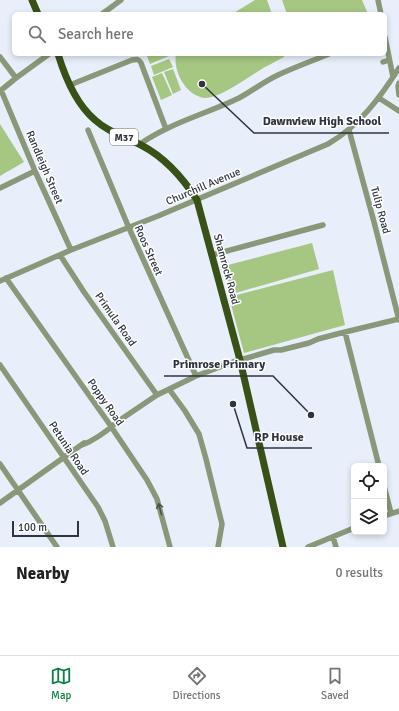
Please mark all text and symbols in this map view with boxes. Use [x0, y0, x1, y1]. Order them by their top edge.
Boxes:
search box [12, 12, 387, 56]
icon: search [26, 23, 48, 45]
text: Search here [58, 25, 134, 43]
callout: Dawnview High School [254, 109, 389, 133]
text: Dawnview High School [263, 114, 382, 129]
street label: Randleigh Street [23, 129, 66, 206]
road number: M37 [110, 129, 138, 145]
street label: Churchill Avenue [164, 165, 242, 208]
street label: Tulip Road [368, 185, 393, 235]
street label: Roos Street [132, 223, 165, 278]
street label: Shamrock Road [211, 232, 242, 306]
street label: Primula Road [92, 290, 139, 349]
callout: Primrose Primary [164, 352, 273, 376]
text: Primrose Primary [173, 357, 265, 372]
street label: Poppy Road [85, 376, 127, 428]
street label: Petunia Road [46, 419, 91, 478]
callout: RP House [247, 424, 312, 448]
text: RP House [254, 430, 304, 445]
map controls [351, 463, 387, 535]
button: locate [351, 463, 387, 499]
button: layers [351, 499, 387, 535]
one-way arrow [156, 503, 163, 516]
scale bar [12, 519, 79, 538]
text: 100 m [18, 521, 47, 534]
text: Nearby [16, 563, 69, 584]
text: 0 results [335, 565, 383, 581]
tab: Map [50, 665, 72, 702]
tab: Directions [173, 665, 221, 702]
tab: Saved [321, 665, 349, 702]

